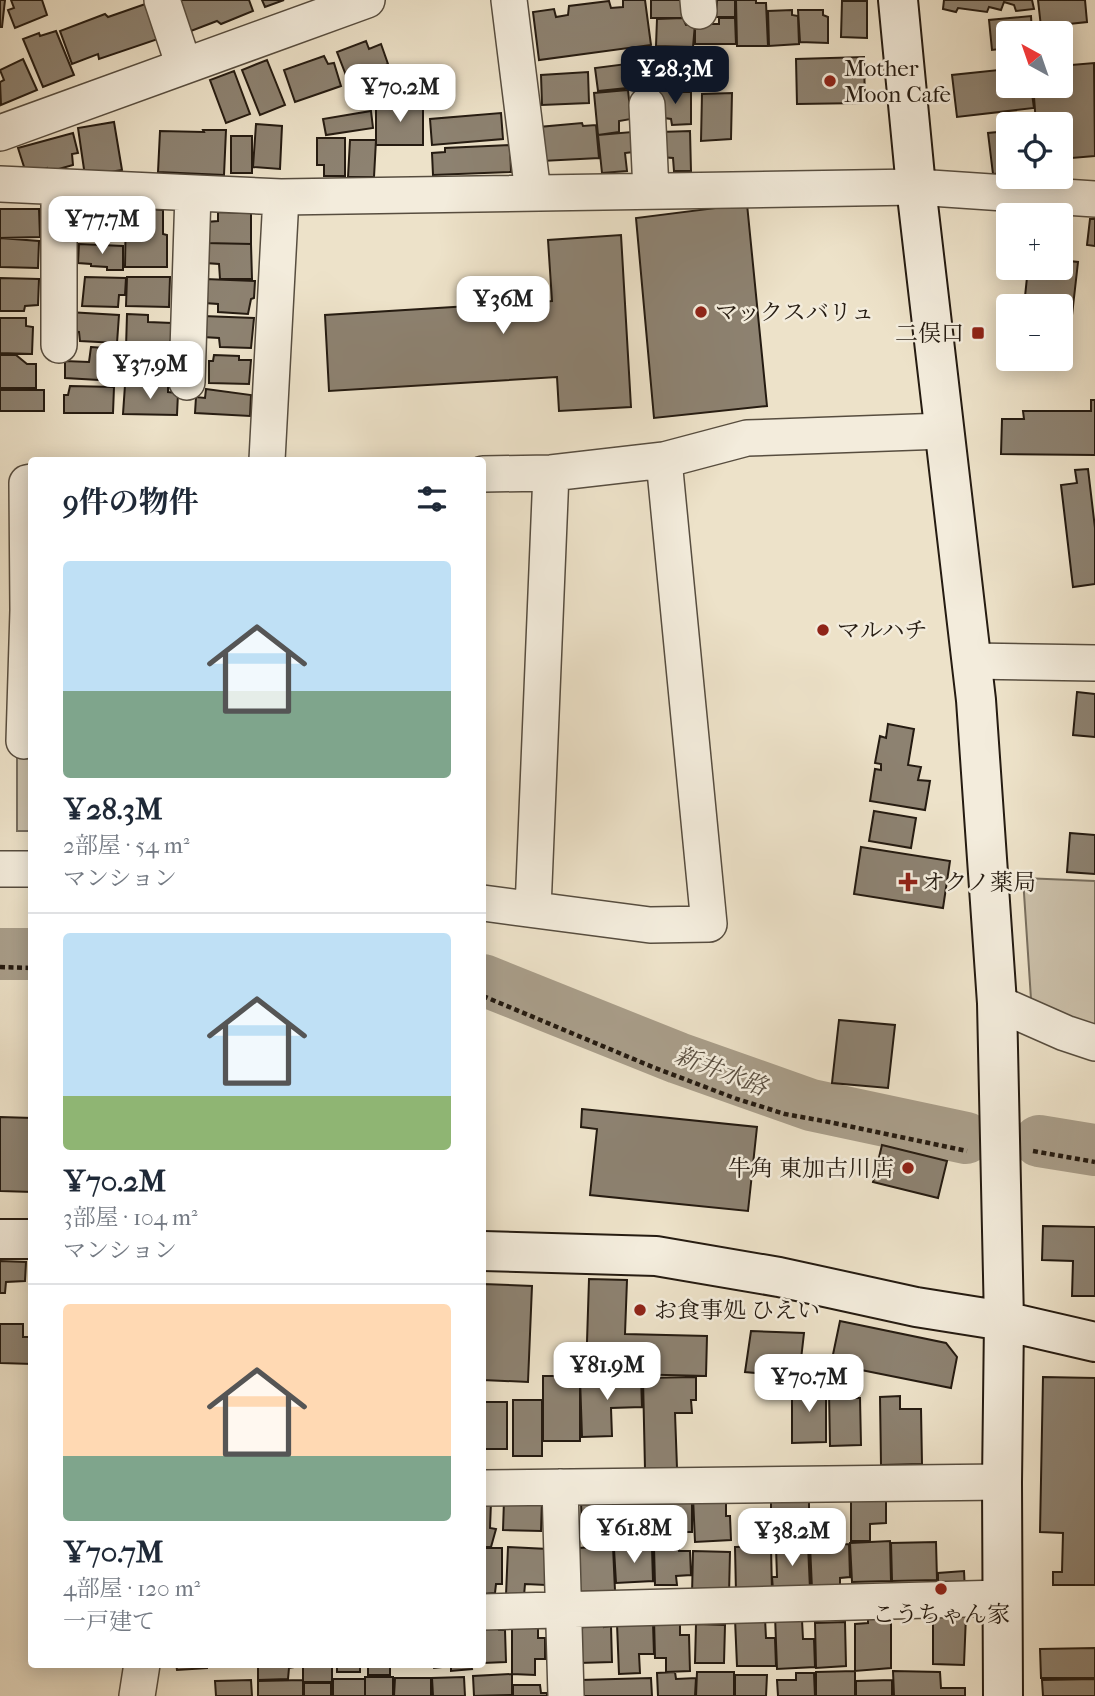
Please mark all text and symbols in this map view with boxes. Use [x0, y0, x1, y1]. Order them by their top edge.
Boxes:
north arrow [996, 21, 1073, 98]
map controls [996, 21, 1073, 371]
pin: ¥28.3M [618, 46, 732, 106]
text: ¥28.3M [637, 55, 713, 82]
place label: Mother Moon Cafe [844, 55, 951, 108]
pin: ¥70.2M [343, 64, 457, 124]
text: ¥70.2M [361, 73, 439, 100]
marker: Mother Moon Cafe [822, 73, 838, 89]
button: locate [996, 112, 1073, 189]
pin: ¥77.7M [45, 196, 159, 256]
button: + [996, 203, 1073, 280]
text: ¥77.7M [65, 205, 139, 232]
pin: ¥36M [462, 276, 544, 336]
text: ¥36M [473, 285, 533, 312]
button: − [996, 294, 1073, 371]
place label: マックスバリュ [715, 299, 874, 326]
marker: マックスバリュ [693, 304, 709, 320]
place label: 二俣口 [895, 320, 964, 347]
marker: 二俣口 [970, 325, 986, 341]
pin: ¥37.9M [93, 342, 207, 401]
text: ¥37.9M [112, 350, 188, 377]
icon: filters [413, 480, 451, 518]
text: 9件の物件 [63, 485, 199, 520]
icon: home [194, 606, 320, 732]
place label: マルハチ [837, 617, 927, 644]
marker: マルハチ [815, 622, 831, 638]
text: ¥28.3M [63, 792, 162, 827]
text: 2部屋 · 54 m² [63, 832, 189, 859]
text: マンション [63, 865, 177, 892]
place label: オクノ薬局 [922, 869, 1036, 896]
marker: オクノ薬局 [900, 874, 916, 890]
icon: home [194, 978, 320, 1104]
water label: 新井水路 [671, 1041, 773, 1102]
place label: 牛角 東加古川店 [728, 1155, 894, 1182]
marker: 牛角 東加古川店 [900, 1160, 916, 1176]
text: ¥70.2M [63, 1164, 166, 1199]
text: 3部屋 · 104 m² [63, 1204, 198, 1231]
text: マンション [63, 1237, 177, 1264]
place label: お食事処 ひえい [654, 1297, 820, 1324]
marker: お食事処 ひえい [632, 1302, 648, 1318]
pin: ¥81.9M [550, 1342, 664, 1402]
icon: home [194, 1349, 320, 1475]
text: ¥81.9M [570, 1351, 644, 1378]
pin: ¥70.7M [752, 1354, 866, 1414]
text: ¥70.7M [771, 1363, 847, 1390]
pin: ¥61.8M [577, 1506, 691, 1565]
pin: ¥38.2M [735, 1508, 849, 1568]
text: ¥61.8M [596, 1514, 672, 1541]
text: ¥38.2M [754, 1517, 830, 1544]
text: ¥70.7M [63, 1535, 163, 1570]
text: 4部屋 · 120 m² [63, 1575, 200, 1602]
marker: こうちゃん家 [933, 1581, 949, 1597]
place label: こうちゃん家 [872, 1601, 1010, 1628]
text: 一戸建て [63, 1608, 155, 1635]

